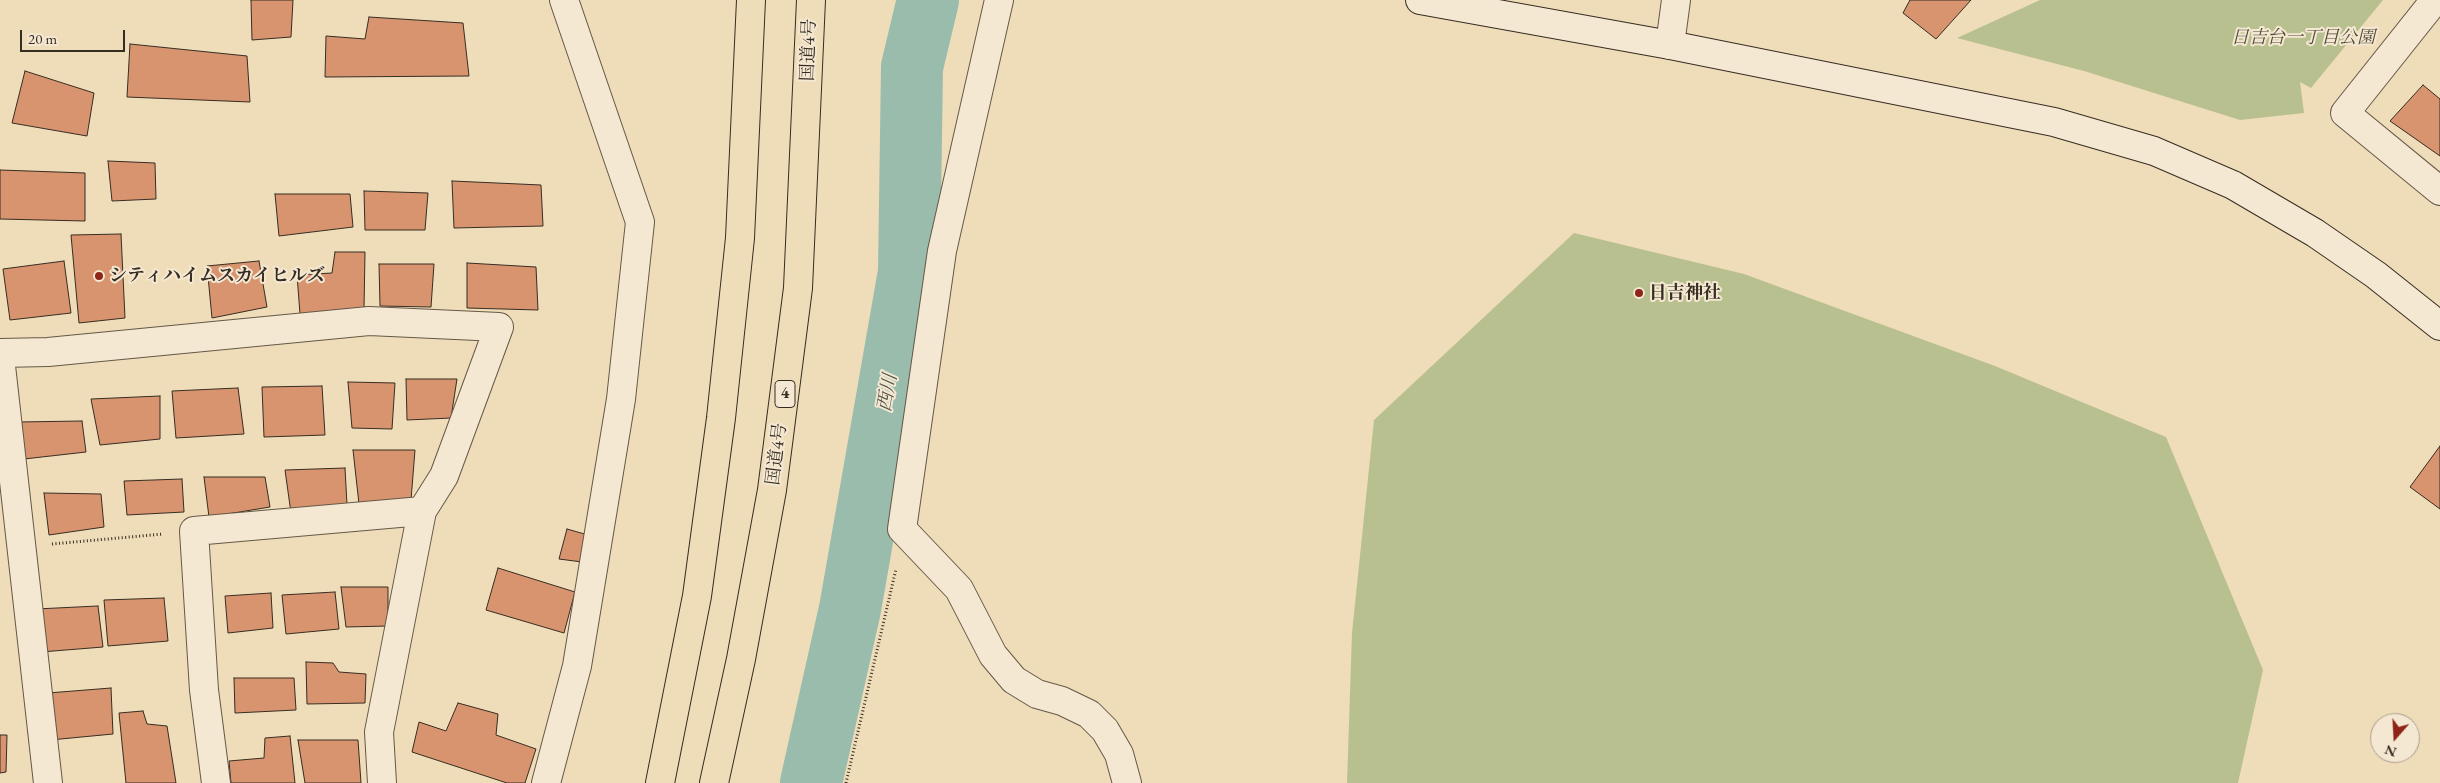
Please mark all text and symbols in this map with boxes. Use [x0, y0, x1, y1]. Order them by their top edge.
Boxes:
street label: 国道4号 [797, 18, 821, 82]
scale bar [22, 20, 128, 52]
park label: 日吉台一丁目公園 [2231, 27, 2375, 49]
text: 20 m [28, 29, 57, 48]
place label: シティハイムスカイヒルズ [109, 265, 325, 287]
marker: シティハイムスカイヒルズ [93, 270, 105, 282]
place label: 日吉神社 [1649, 282, 1721, 304]
marker: 日吉神社 [1633, 287, 1645, 299]
water label: 西川 [873, 372, 903, 414]
road number: 4 [775, 380, 795, 408]
street label: 国道4号 [762, 422, 792, 486]
north arrow [2370, 713, 2420, 763]
text: N [2382, 741, 2399, 762]

